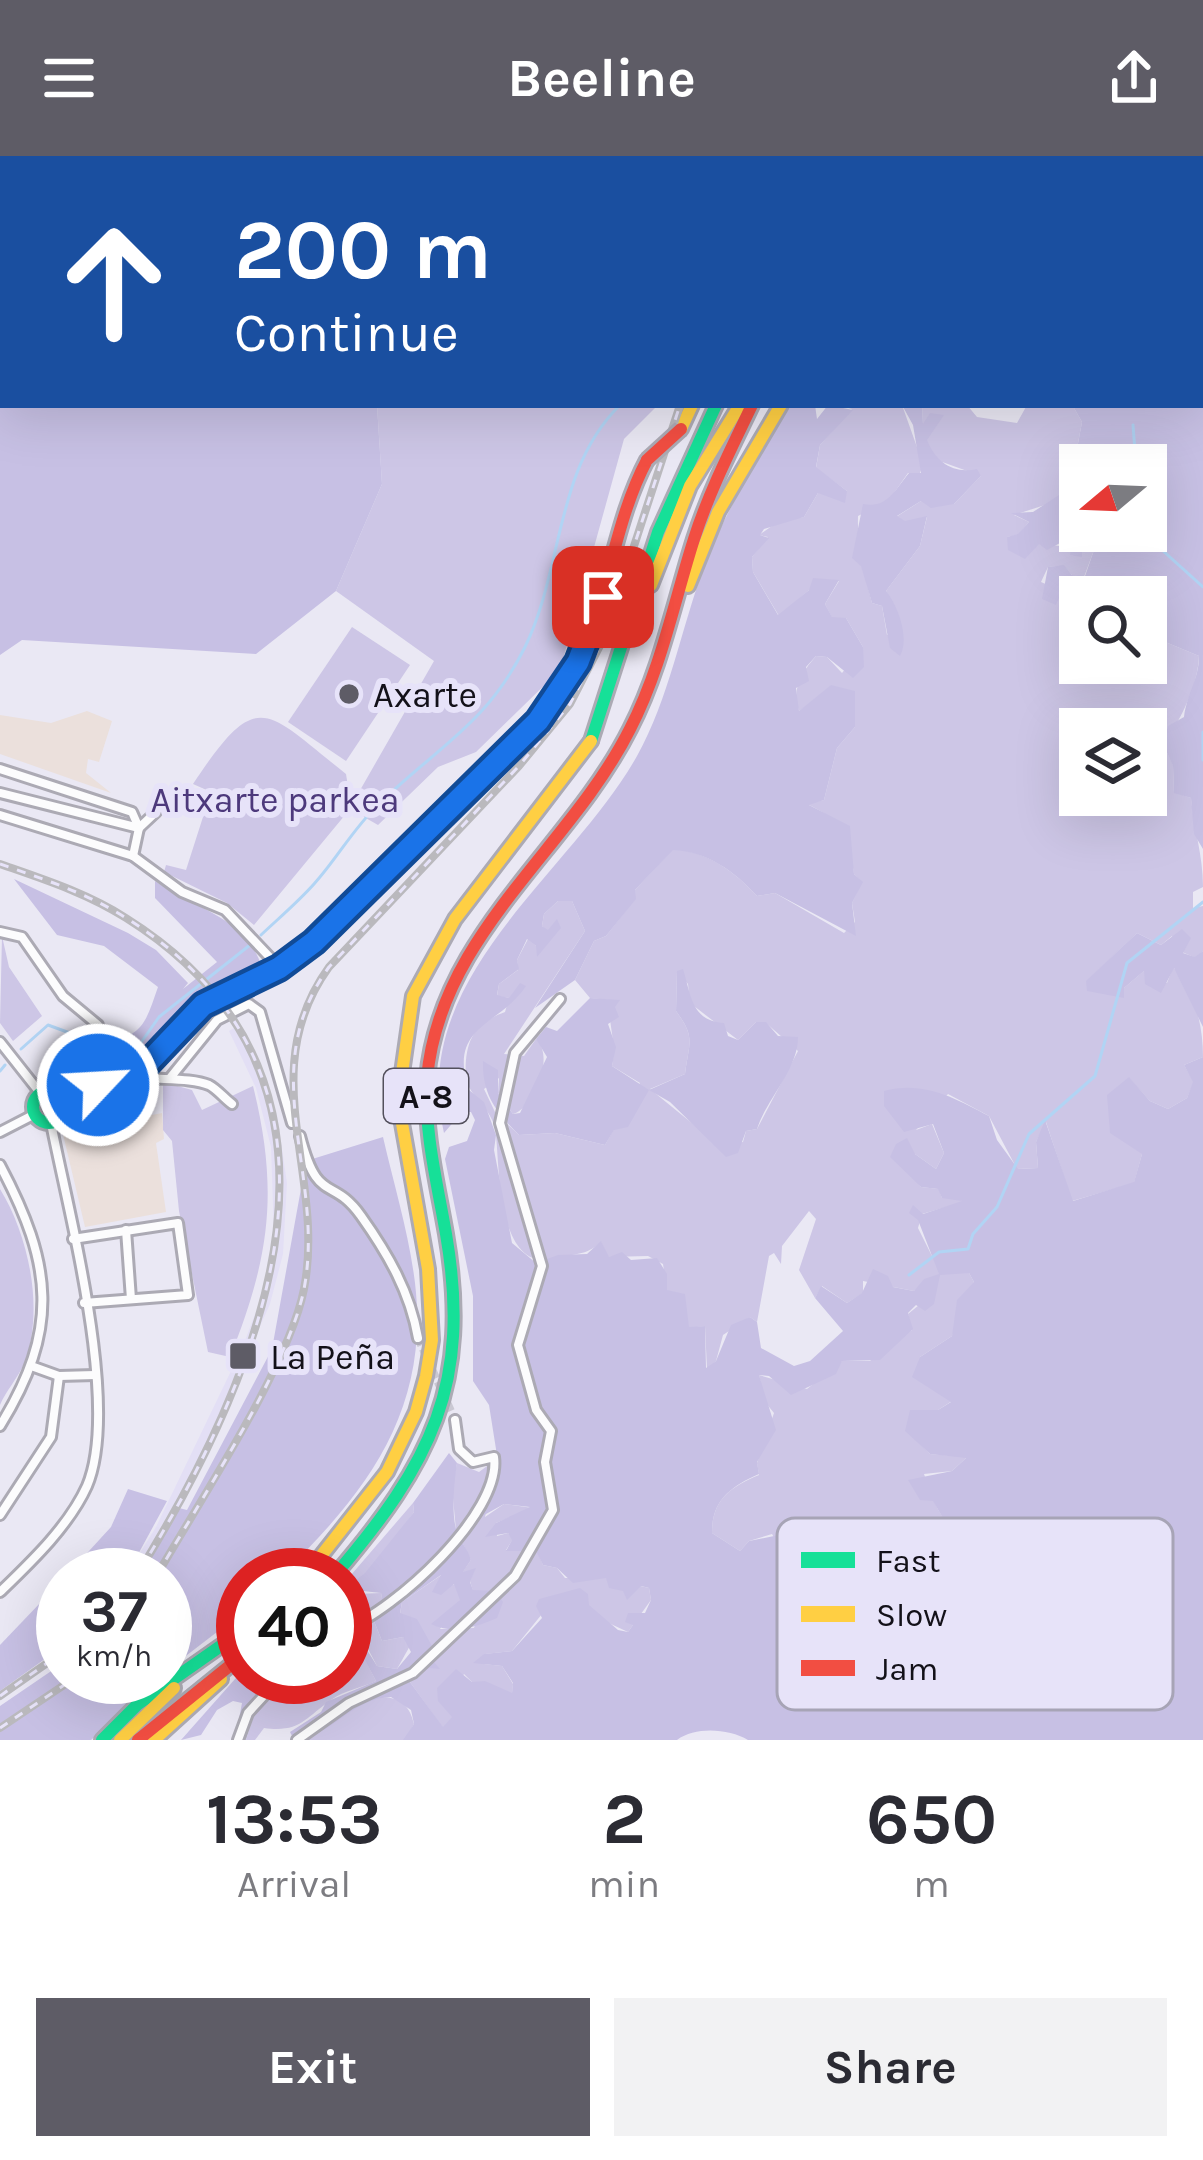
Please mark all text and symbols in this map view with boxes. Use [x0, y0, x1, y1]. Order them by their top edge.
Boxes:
icon: menu [36, 45, 102, 111]
icon: share [1101, 45, 1167, 111]
text: Beeline [507, 46, 696, 110]
text: 200 m [234, 201, 492, 299]
icon: ahead [36, 204, 192, 360]
text: Continue [234, 301, 459, 365]
north arrow [1059, 444, 1167, 552]
map controls [1059, 444, 1167, 816]
pin [552, 546, 654, 648]
icon: arrive [570, 564, 636, 630]
button: search [1059, 576, 1167, 684]
place label: Axarte [373, 674, 477, 716]
marker: Axarte [336, 681, 362, 707]
button: layers [1059, 708, 1167, 816]
park label: Aitxarte parkea [150, 779, 400, 821]
position arrow [35, 1022, 161, 1148]
road number: A-8 [384, 1069, 468, 1123]
place label: La Peña [270, 1336, 395, 1378]
marker: La Peña [227, 1340, 259, 1372]
legend [777, 1518, 1173, 1710]
text: Fast [876, 1542, 940, 1580]
speed limit sign: 40 [216, 1548, 372, 1704]
text: 37 [80, 1576, 148, 1646]
text: Slow [876, 1596, 947, 1634]
text: km/h [76, 1638, 152, 1674]
text: Jam [876, 1650, 938, 1688]
text: 13:53 [206, 1777, 382, 1861]
text: 2 [602, 1777, 646, 1861]
text: 650 [866, 1777, 997, 1861]
text: Arrival [237, 1861, 351, 1907]
text: min [588, 1861, 660, 1907]
text: m [913, 1861, 950, 1907]
button: Exit [36, 1998, 590, 2136]
button: Share [614, 1998, 1167, 2136]

